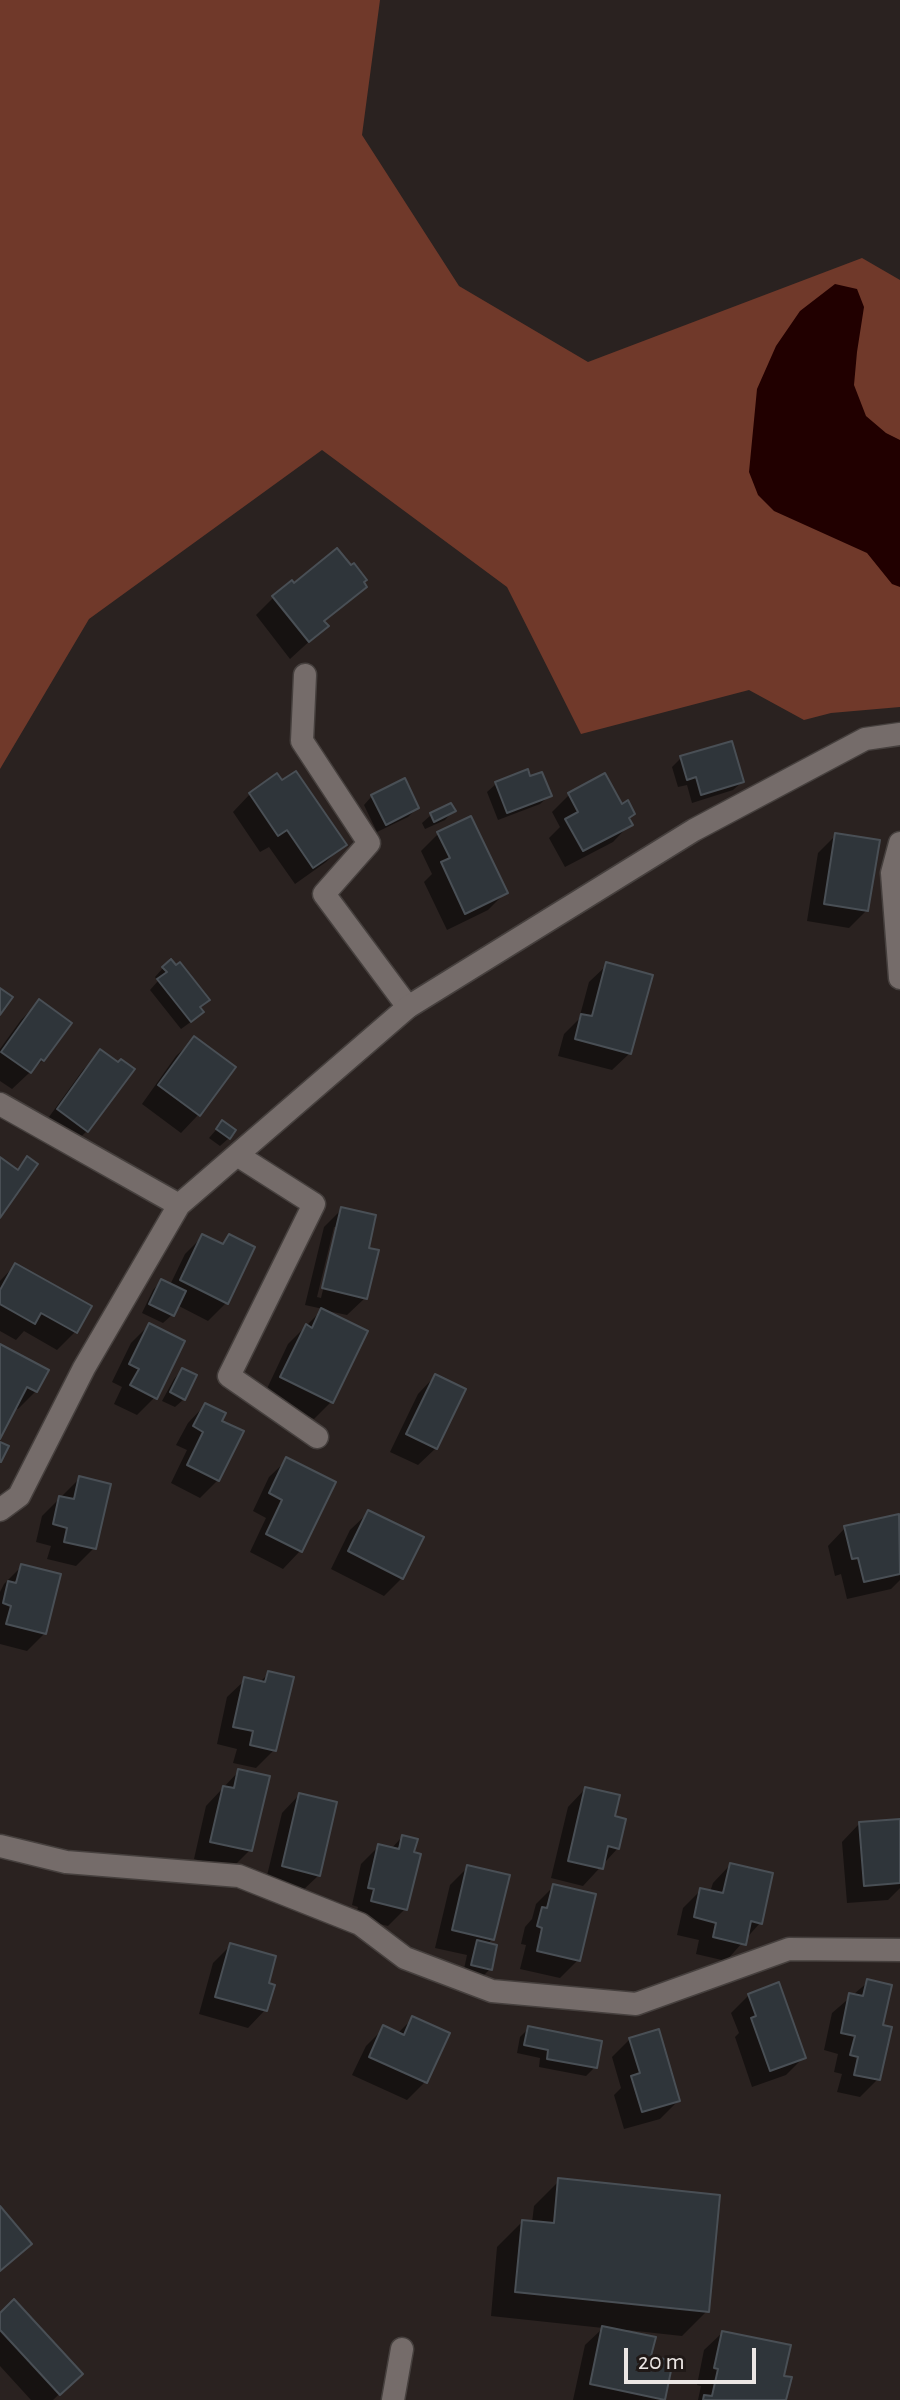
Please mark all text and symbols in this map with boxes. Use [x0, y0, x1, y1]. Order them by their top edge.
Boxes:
scale bar [628, 2332, 760, 2382]
text: 20 m [638, 2350, 685, 2374]

